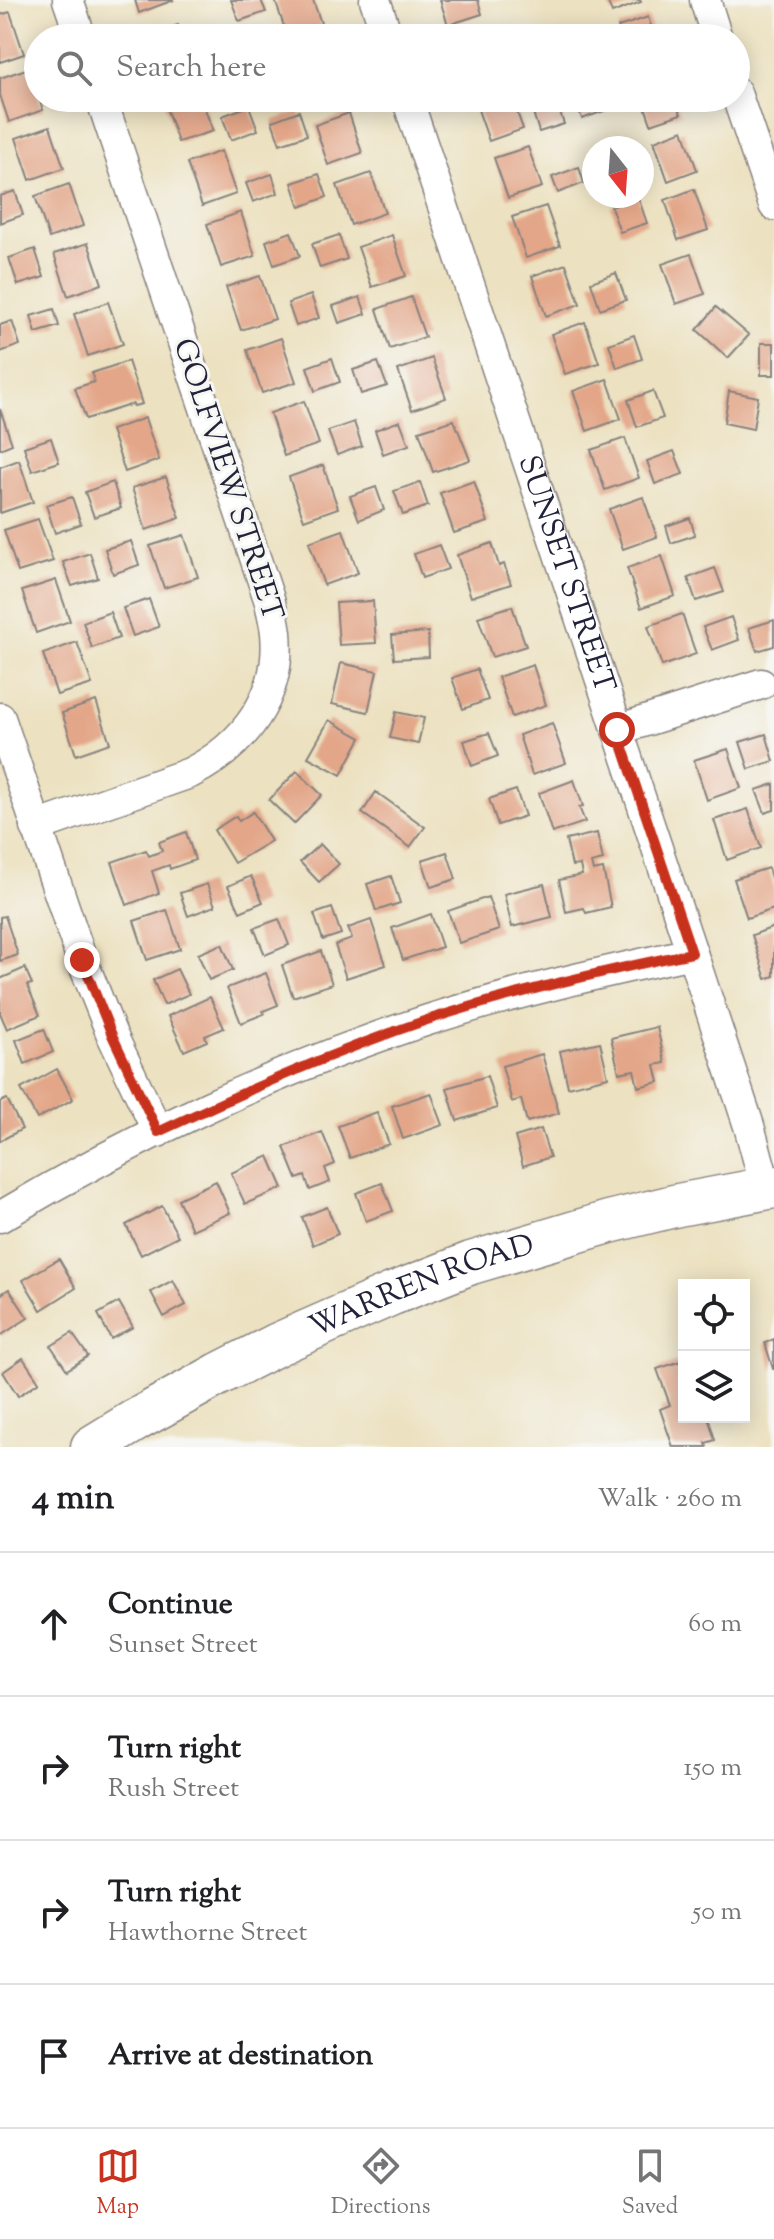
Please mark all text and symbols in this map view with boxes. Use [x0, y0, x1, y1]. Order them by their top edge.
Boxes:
search box [24, 24, 750, 112]
icon: search [52, 46, 96, 90]
text: Search here [116, 47, 266, 90]
north arrow [582, 136, 654, 208]
street label: GOLFVIEW STREET [161, 333, 293, 627]
street label: SUNSET STREET [506, 450, 625, 699]
route start [599, 712, 635, 748]
route end [64, 942, 100, 978]
street label: WARREN ROAD [303, 1224, 539, 1349]
map controls [678, 1279, 750, 1423]
button: locate [678, 1279, 750, 1351]
button: layers [678, 1351, 750, 1423]
text: 4 min [32, 1475, 114, 1524]
text: Walk · 260 m [597, 1481, 742, 1518]
text: Continue [108, 1584, 233, 1627]
icon: ahead [32, 1602, 76, 1646]
text: 60 m [688, 1606, 742, 1643]
text: Sunset Street [108, 1627, 258, 1664]
text: Turn right [108, 1728, 241, 1771]
icon: right [32, 1746, 76, 1790]
text: 150 m [683, 1750, 742, 1787]
text: Rush Street [108, 1771, 239, 1808]
text: Turn right [108, 1872, 241, 1915]
icon: right [32, 1890, 76, 1934]
text: 50 m [692, 1894, 742, 1931]
text: Hawthorne Street [108, 1915, 307, 1952]
icon: arrive [32, 2034, 76, 2078]
text: Arrive at destination [108, 2035, 373, 2078]
tab: Map [96, 2144, 140, 2224]
tab: Directions [331, 2144, 430, 2224]
tab: Saved [622, 2144, 678, 2224]

